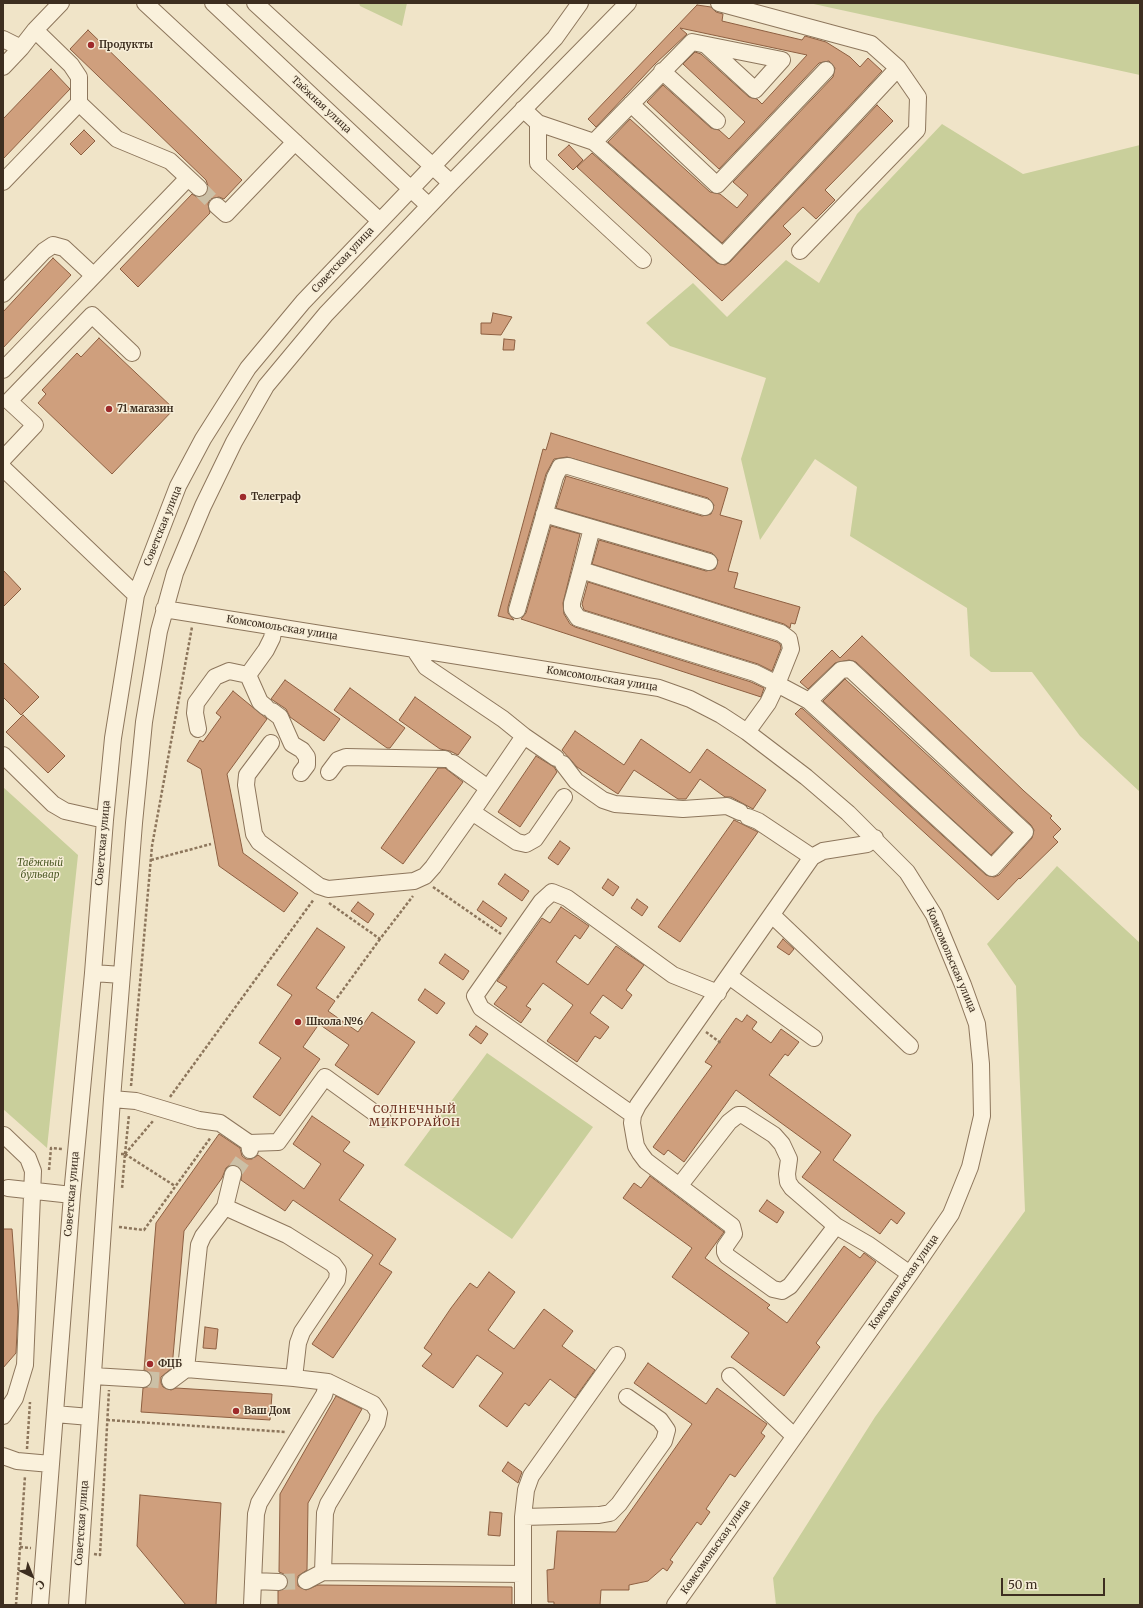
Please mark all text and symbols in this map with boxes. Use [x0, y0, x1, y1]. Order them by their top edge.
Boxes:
place label: Продукты [99, 39, 153, 51]
marker: Продукты [86, 40, 96, 50]
street label: Таёжная улица [288, 74, 354, 136]
street label: Советская улица [310, 225, 376, 295]
place label: 71 магазин [117, 403, 174, 415]
marker: 71 магазин [104, 404, 114, 414]
street label: Советская улица [141, 484, 185, 568]
place label: Телеграф [251, 491, 301, 503]
marker: Телеграф [238, 492, 248, 502]
street label: Комсомольская улица [226, 613, 338, 643]
street label: Комсомольская улица [546, 664, 658, 694]
street label: Советская улица [93, 800, 113, 886]
park label: Таёжный бульвар [17, 857, 63, 880]
street label: Комсомольская улица [924, 906, 978, 1014]
place label: Школа №6 [306, 1016, 363, 1028]
marker: Школа №6 [293, 1017, 303, 1027]
district label: СОЛНЕЧНЫЙ МИКРОРАЙОН [369, 1103, 461, 1129]
street label: Советская улица [62, 1151, 82, 1237]
street label: Комсомольская улица [867, 1232, 941, 1332]
place label: ФЦБ [158, 1358, 182, 1370]
marker: ФЦБ [145, 1359, 155, 1369]
place label: Ваш Дом [244, 1405, 291, 1417]
marker: Ваш Дом [231, 1406, 241, 1416]
street label: Советская улица [73, 1480, 91, 1566]
street label: Комсомольская улица [679, 1497, 753, 1597]
north arrow [12, 1556, 52, 1596]
scale bar [1003, 1570, 1107, 1596]
text: С [33, 1577, 48, 1592]
text: 50 m [1008, 1577, 1037, 1592]

